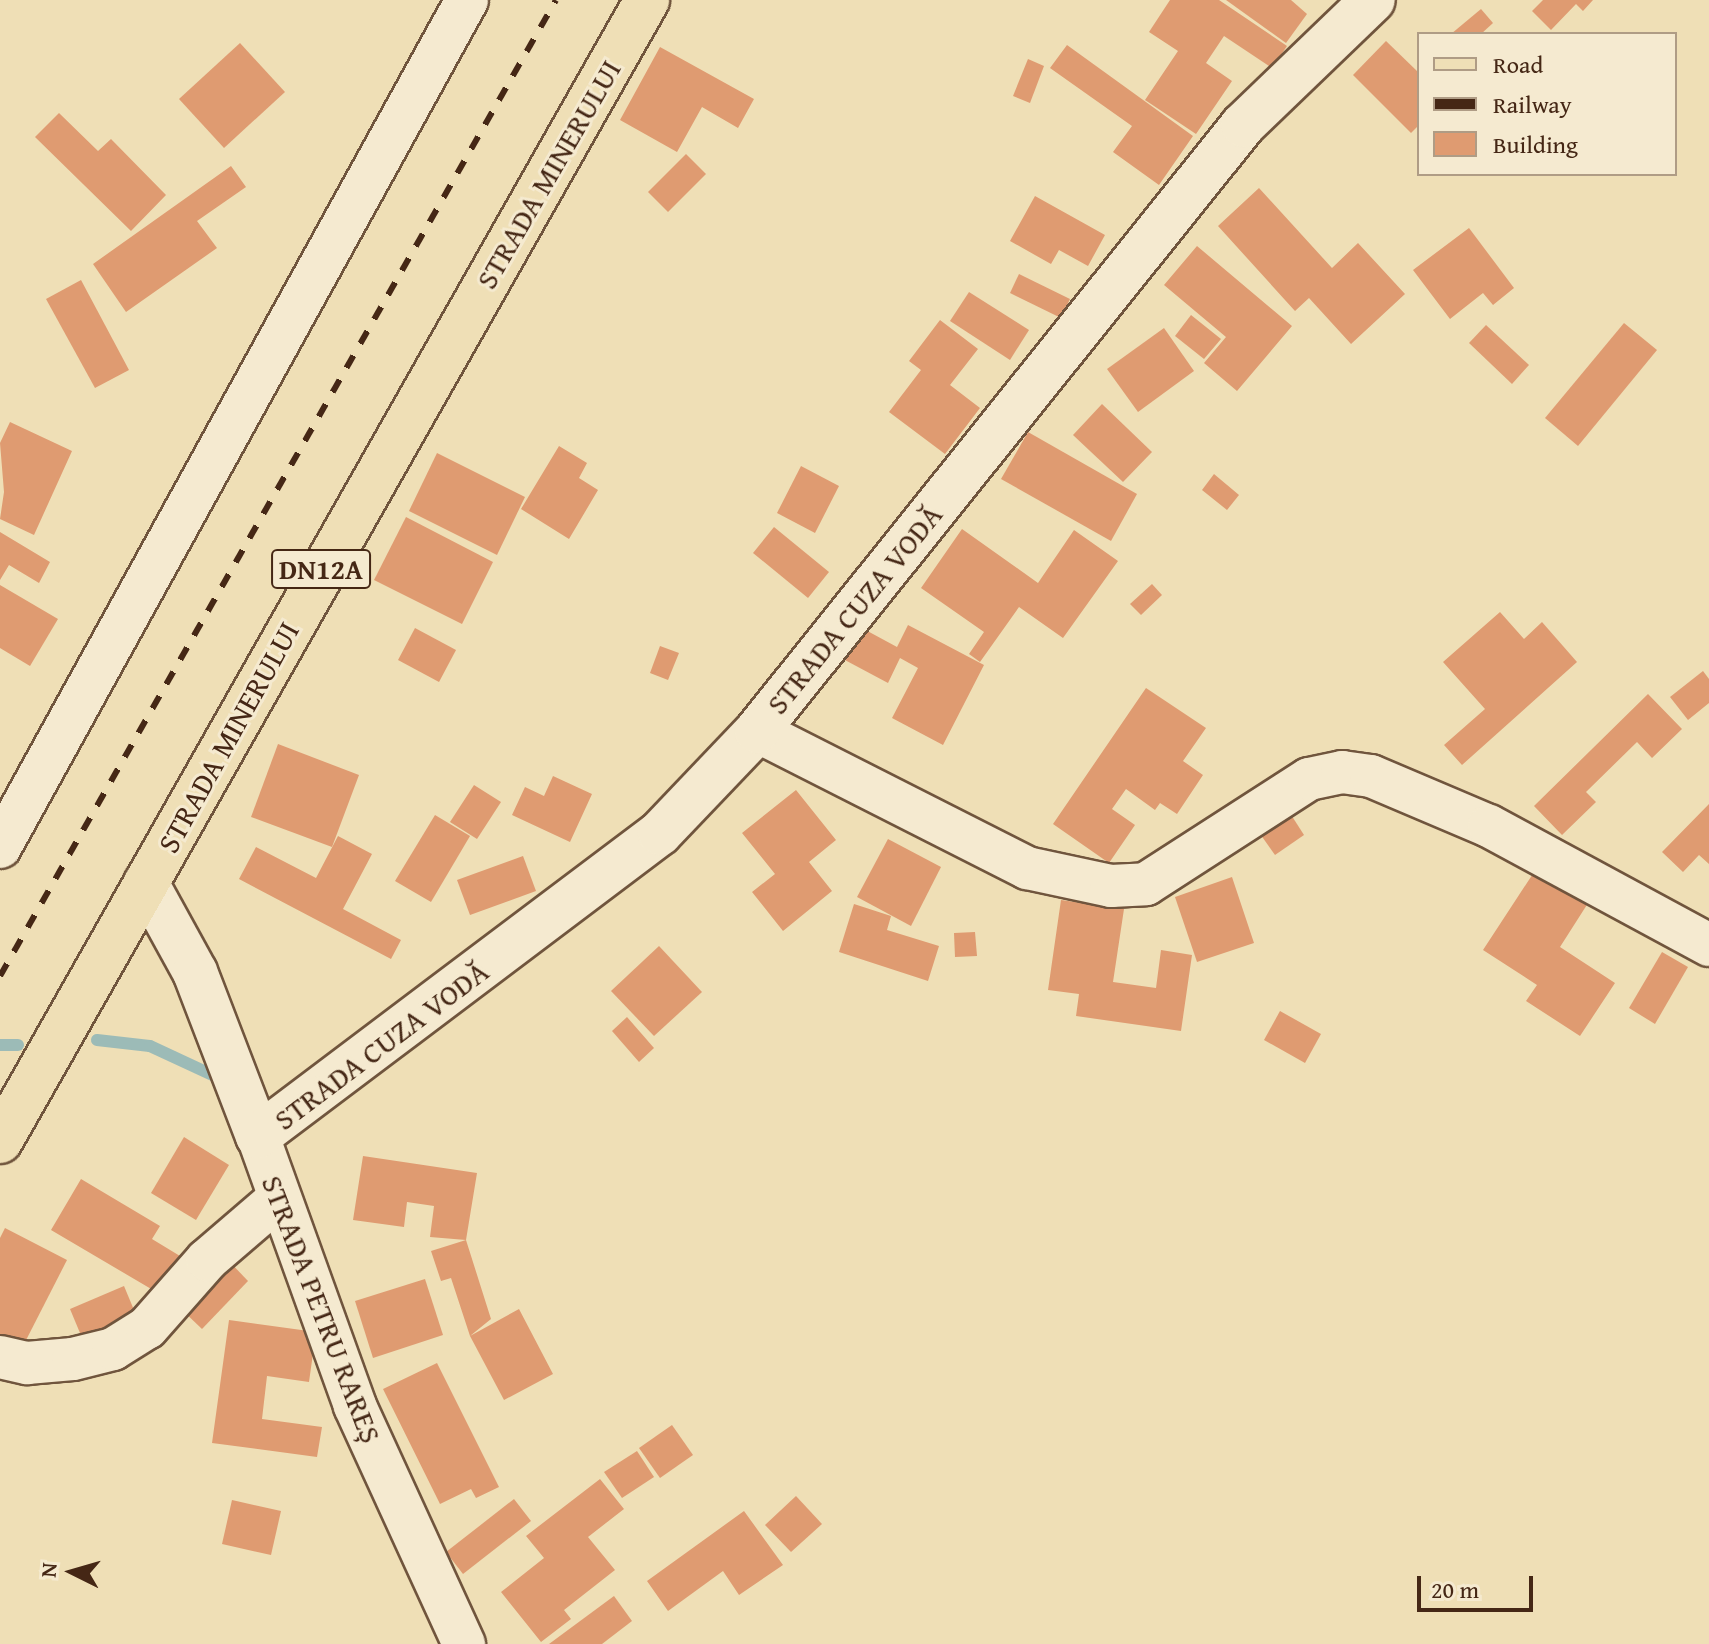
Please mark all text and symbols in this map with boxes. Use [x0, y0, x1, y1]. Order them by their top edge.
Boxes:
legend [1417, 32, 1677, 176]
text: Road [1493, 47, 1543, 82]
street label: STRADA MINERULUI [468, 53, 628, 295]
text: Railway [1493, 87, 1572, 122]
text: Building [1493, 127, 1578, 162]
street label: STRADA CUZA VODĂ [759, 497, 949, 721]
road number: DN12A [271, 545, 371, 593]
street label: STRADA MINERULUI [150, 615, 306, 859]
street label: STRADA CUZA VODĂ [267, 953, 495, 1137]
street label: STRADA PETRU RAREȘ [254, 1170, 390, 1448]
north arrow [32, 1532, 112, 1612]
scale bar [1421, 1560, 1537, 1610]
text: N [32, 1561, 65, 1579]
text: 20 m [1431, 1572, 1479, 1607]

